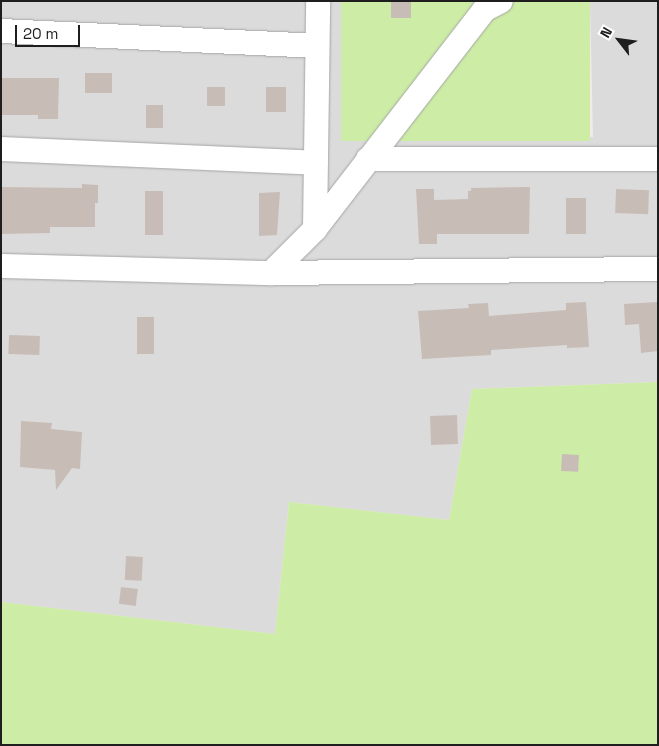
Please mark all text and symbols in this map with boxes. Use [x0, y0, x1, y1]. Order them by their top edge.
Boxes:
scale bar [18, 15, 82, 47]
north arrow [594, 15, 644, 65]
text: 20 m [23, 24, 58, 43]
text: N [596, 24, 616, 41]

